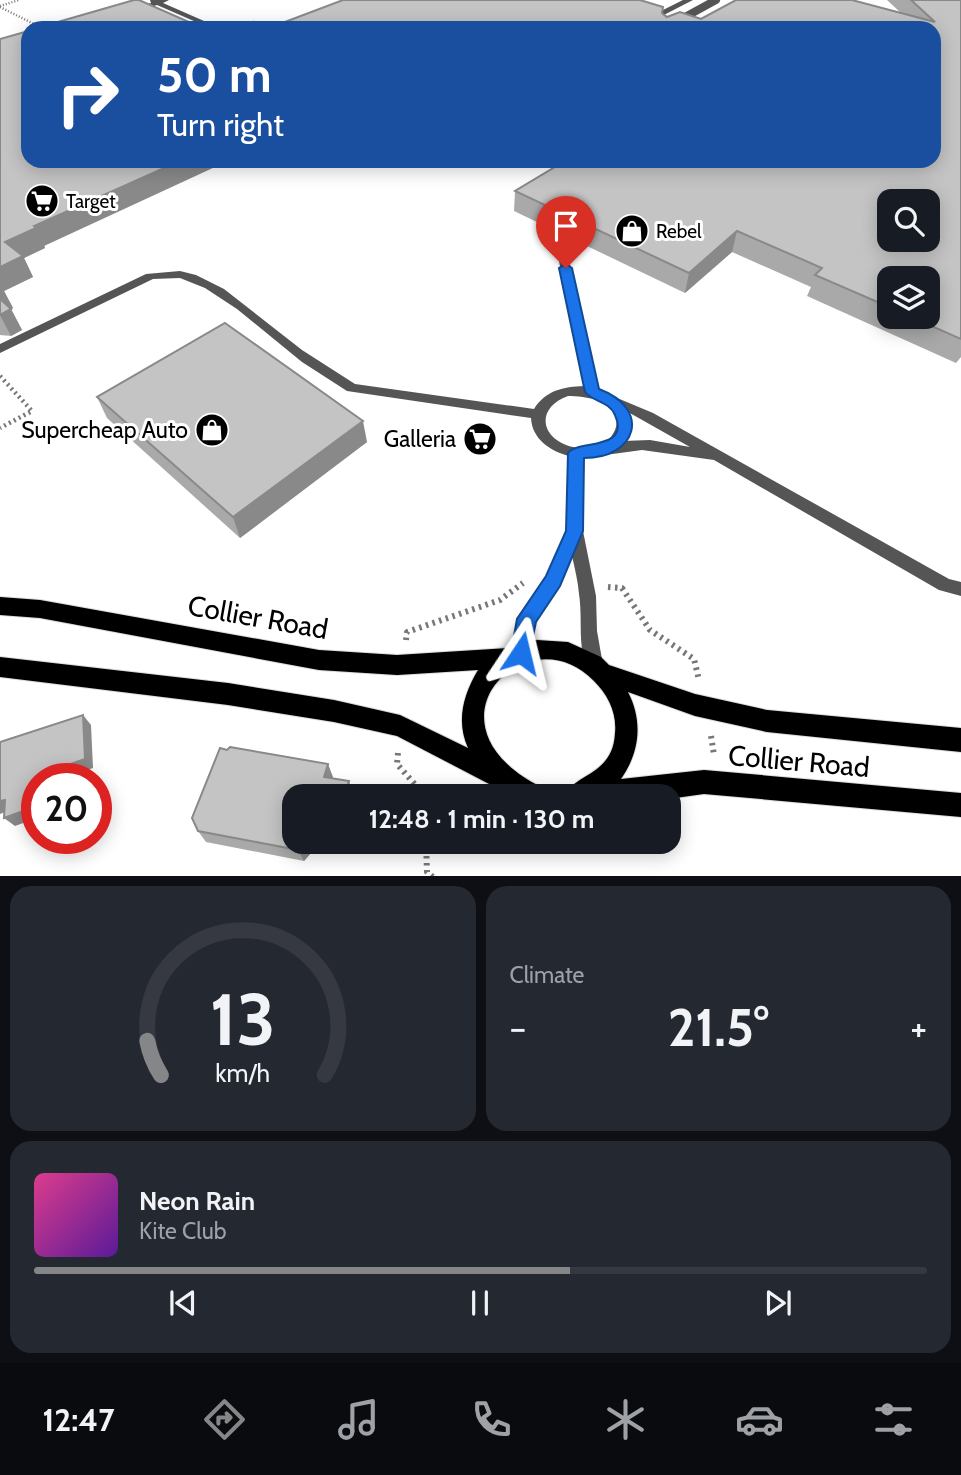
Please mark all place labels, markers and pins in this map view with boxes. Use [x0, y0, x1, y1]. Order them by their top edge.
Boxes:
supermarket icon: Target [23, 182, 61, 220]
place label: Target [66, 190, 116, 213]
pin [536, 196, 596, 268]
shop icon: Rebel [613, 212, 651, 250]
place label: Rebel [656, 220, 702, 243]
shop icon: Supercheap Auto [193, 411, 231, 449]
place label: Supercheap Auto [21, 416, 188, 444]
supermarket icon: Galleria [461, 420, 499, 458]
place label: Galleria [384, 425, 456, 453]

